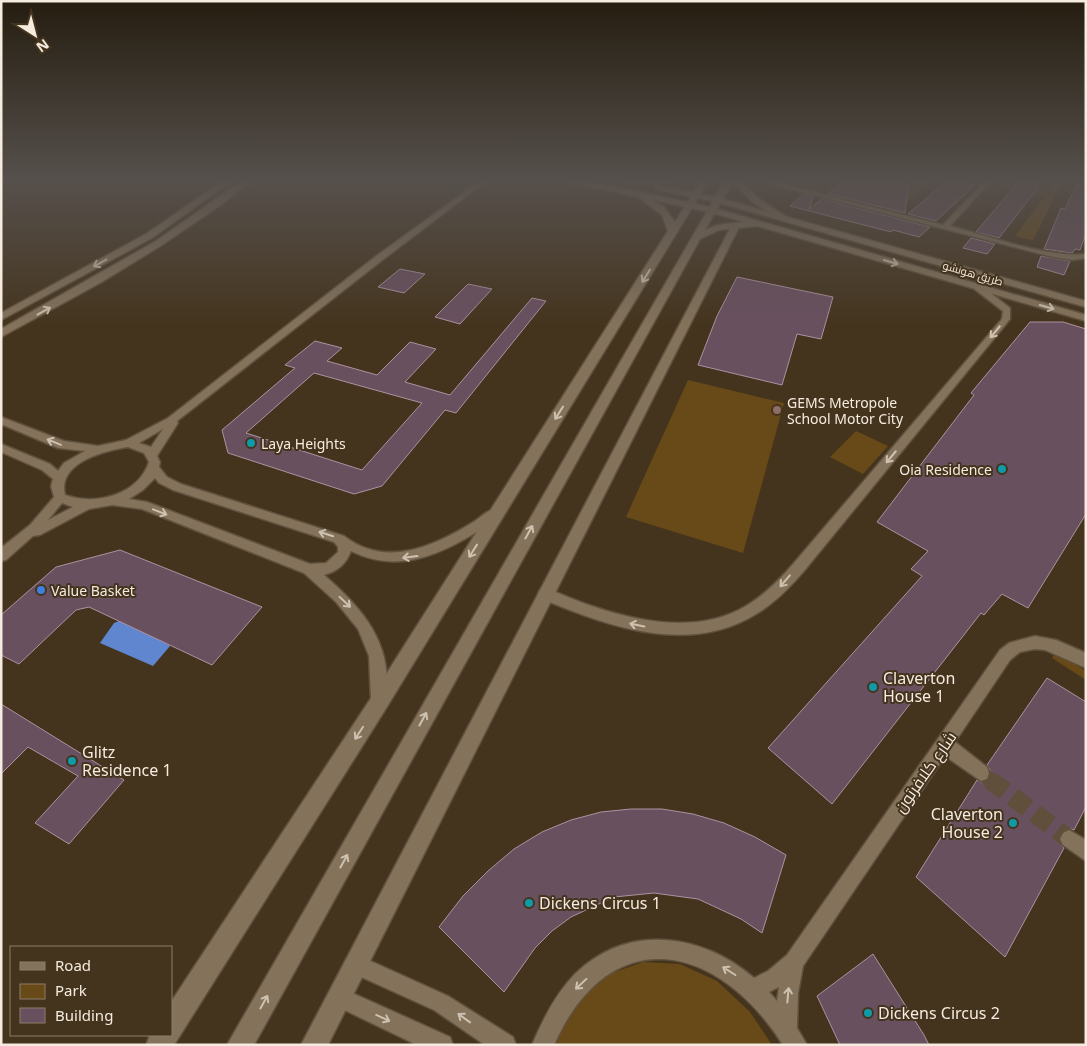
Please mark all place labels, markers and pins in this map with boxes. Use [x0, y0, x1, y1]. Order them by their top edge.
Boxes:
place label: GEMS Metropole School Motor City [787, 393, 904, 428]
marker: GEMS Metropole School Motor City [771, 404, 783, 416]
place label: Laya Heights [261, 434, 346, 453]
marker: Laya Heights [245, 437, 257, 449]
place label: Oia Residence [899, 460, 992, 479]
marker: Oia Residence [996, 463, 1008, 475]
place label: Value Basket [51, 581, 135, 600]
marker: Value Basket [35, 584, 47, 596]
place label: Claverton House 1 [883, 667, 955, 707]
marker: Claverton House 1 [867, 681, 879, 693]
place label: Glitz Residence 1 [82, 741, 172, 781]
marker: Glitz Residence 1 [66, 755, 78, 767]
place label: Claverton House 2 [931, 803, 1003, 843]
marker: Claverton House 2 [1007, 817, 1019, 829]
place label: Dickens Circus 1 [539, 892, 661, 914]
marker: Dickens Circus 1 [523, 897, 535, 909]
place label: Dickens Circus 2 [878, 1002, 1000, 1024]
marker: Dickens Circus 2 [862, 1007, 874, 1019]

